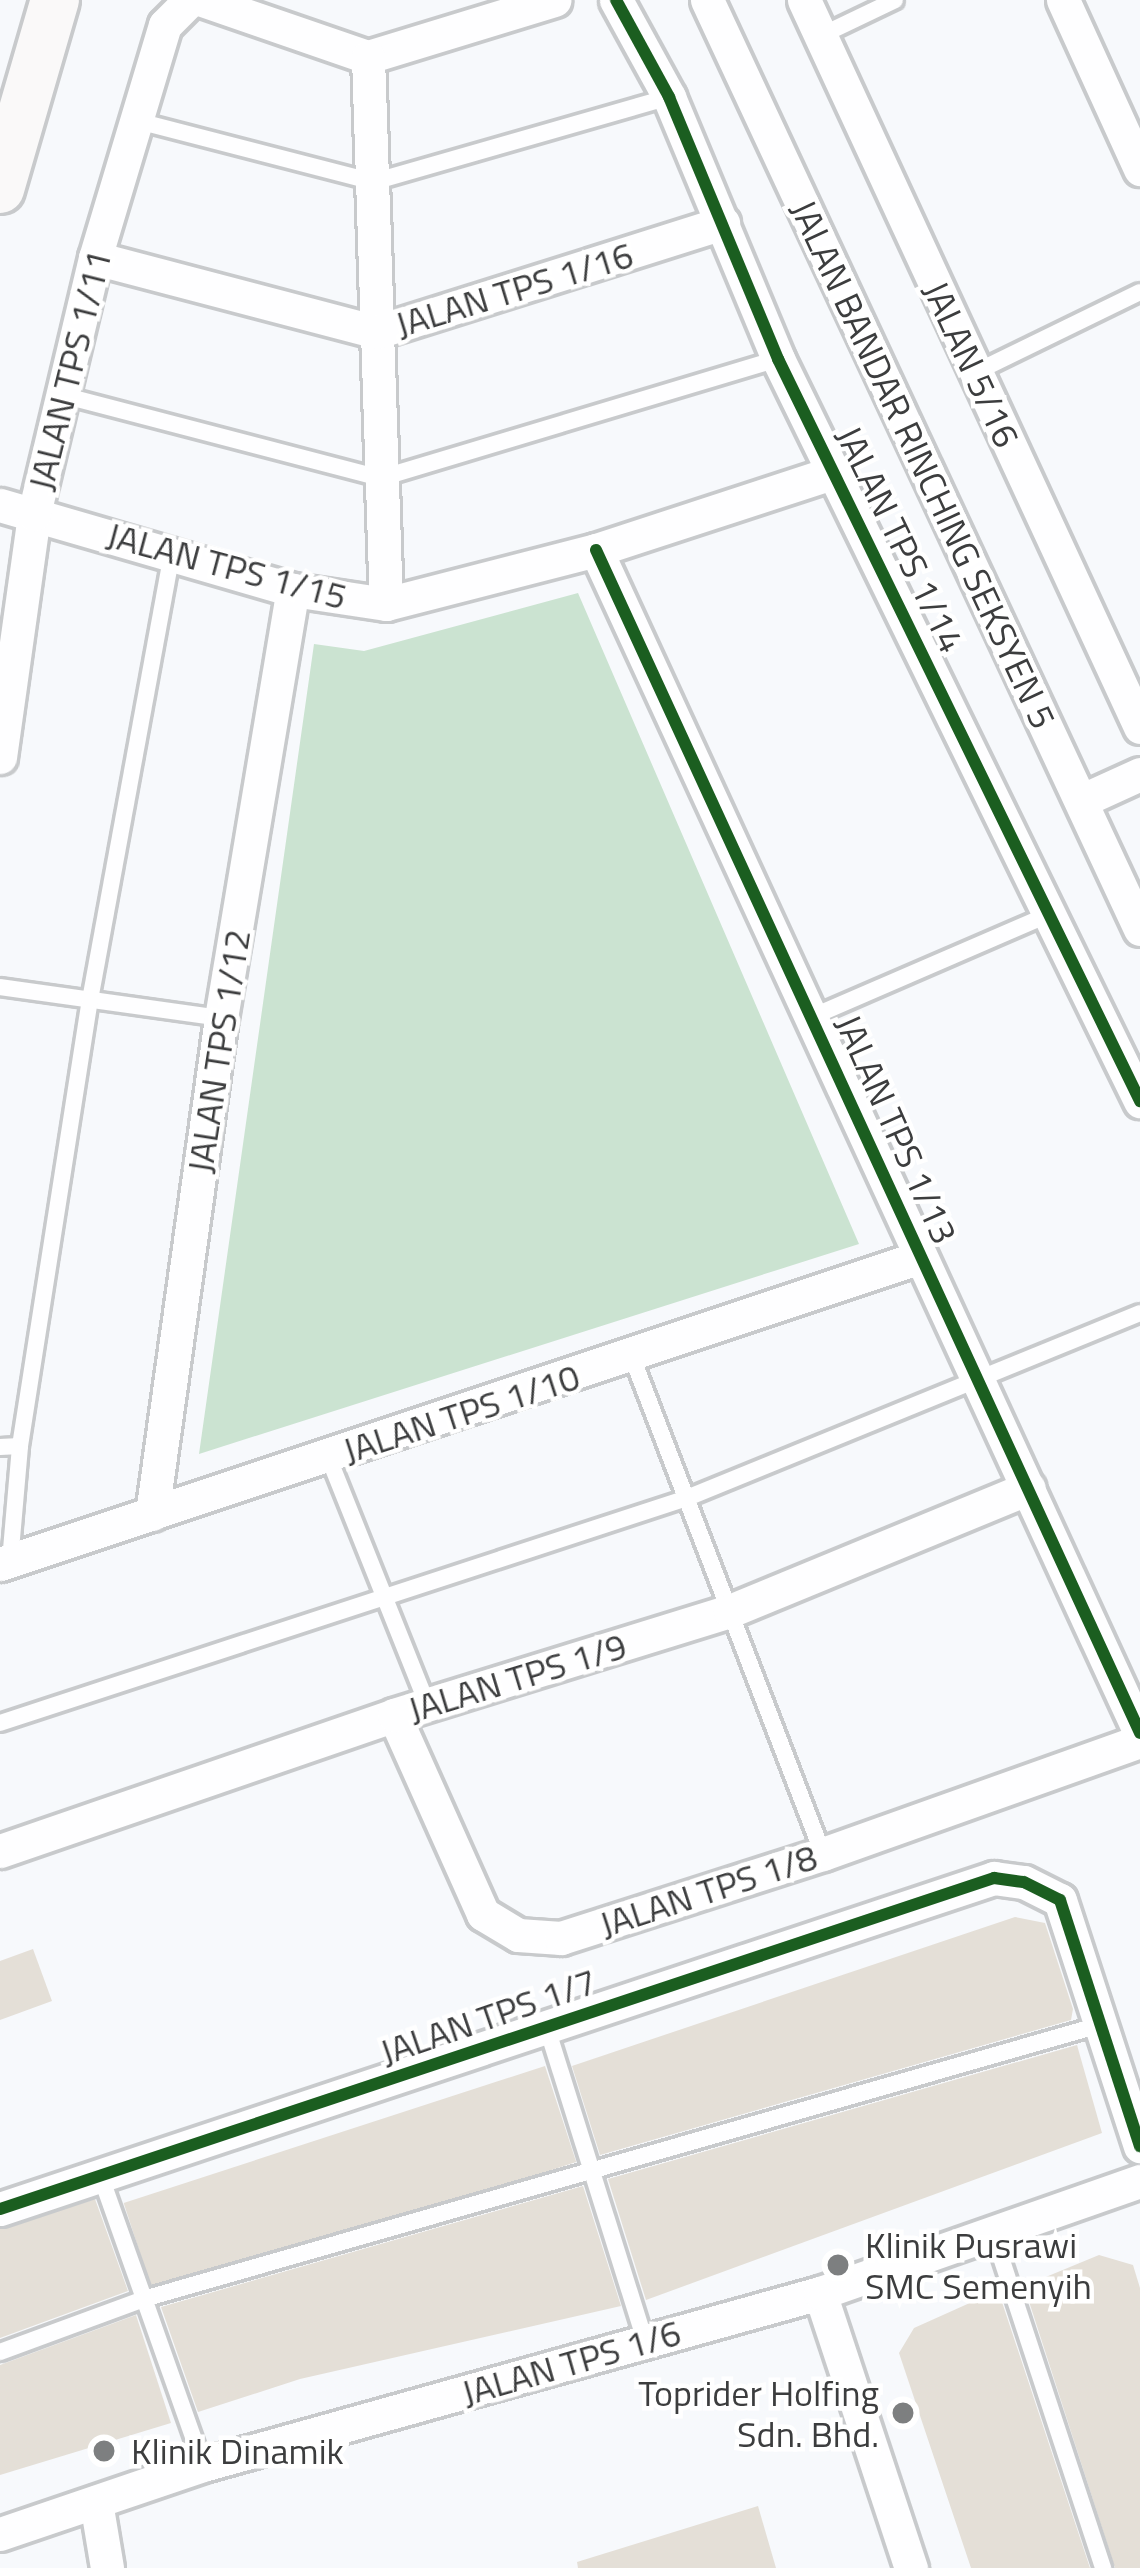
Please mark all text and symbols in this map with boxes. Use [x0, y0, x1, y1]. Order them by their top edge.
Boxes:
street label: JALAN BANDAR RINCHING SEKSYEN 5 [782, 193, 1066, 735]
street label: JALAN TPS 1/16 [390, 232, 638, 346]
street label: JALAN TPS 1/11 [18, 246, 120, 494]
street label: JALAN 5/16 [915, 274, 1029, 454]
street label: JALAN TPS 1/14 [828, 419, 974, 659]
street label: JALAN TPS 1/15 [103, 512, 351, 618]
street label: JALAN TPS 1/12 [177, 926, 259, 1176]
street label: JALAN TPS 1/13 [827, 1008, 967, 1250]
street label: JALAN TPS 1/10 [337, 1354, 585, 1472]
street label: JALAN TPS 1/9 [403, 1623, 631, 1731]
street label: JALAN TPS 1/8 [594, 1835, 822, 1945]
street label: JALAN TPS 1/7 [374, 1959, 602, 2073]
place label: Klinik Pusrawi SMC Semenyih [865, 2222, 1092, 2307]
marker: Klinik Pusrawi SMC Semenyih [822, 2249, 854, 2281]
street label: JALAN TPS 1/6 [457, 2310, 685, 2414]
place label: Toprider Holfing Sdn. Bhd. [638, 2370, 879, 2455]
marker: Toprider Holfing Sdn. Bhd. [890, 2400, 916, 2426]
place label: Klinik Dinamik [131, 2429, 344, 2473]
marker: Klinik Dinamik [88, 2435, 120, 2467]

